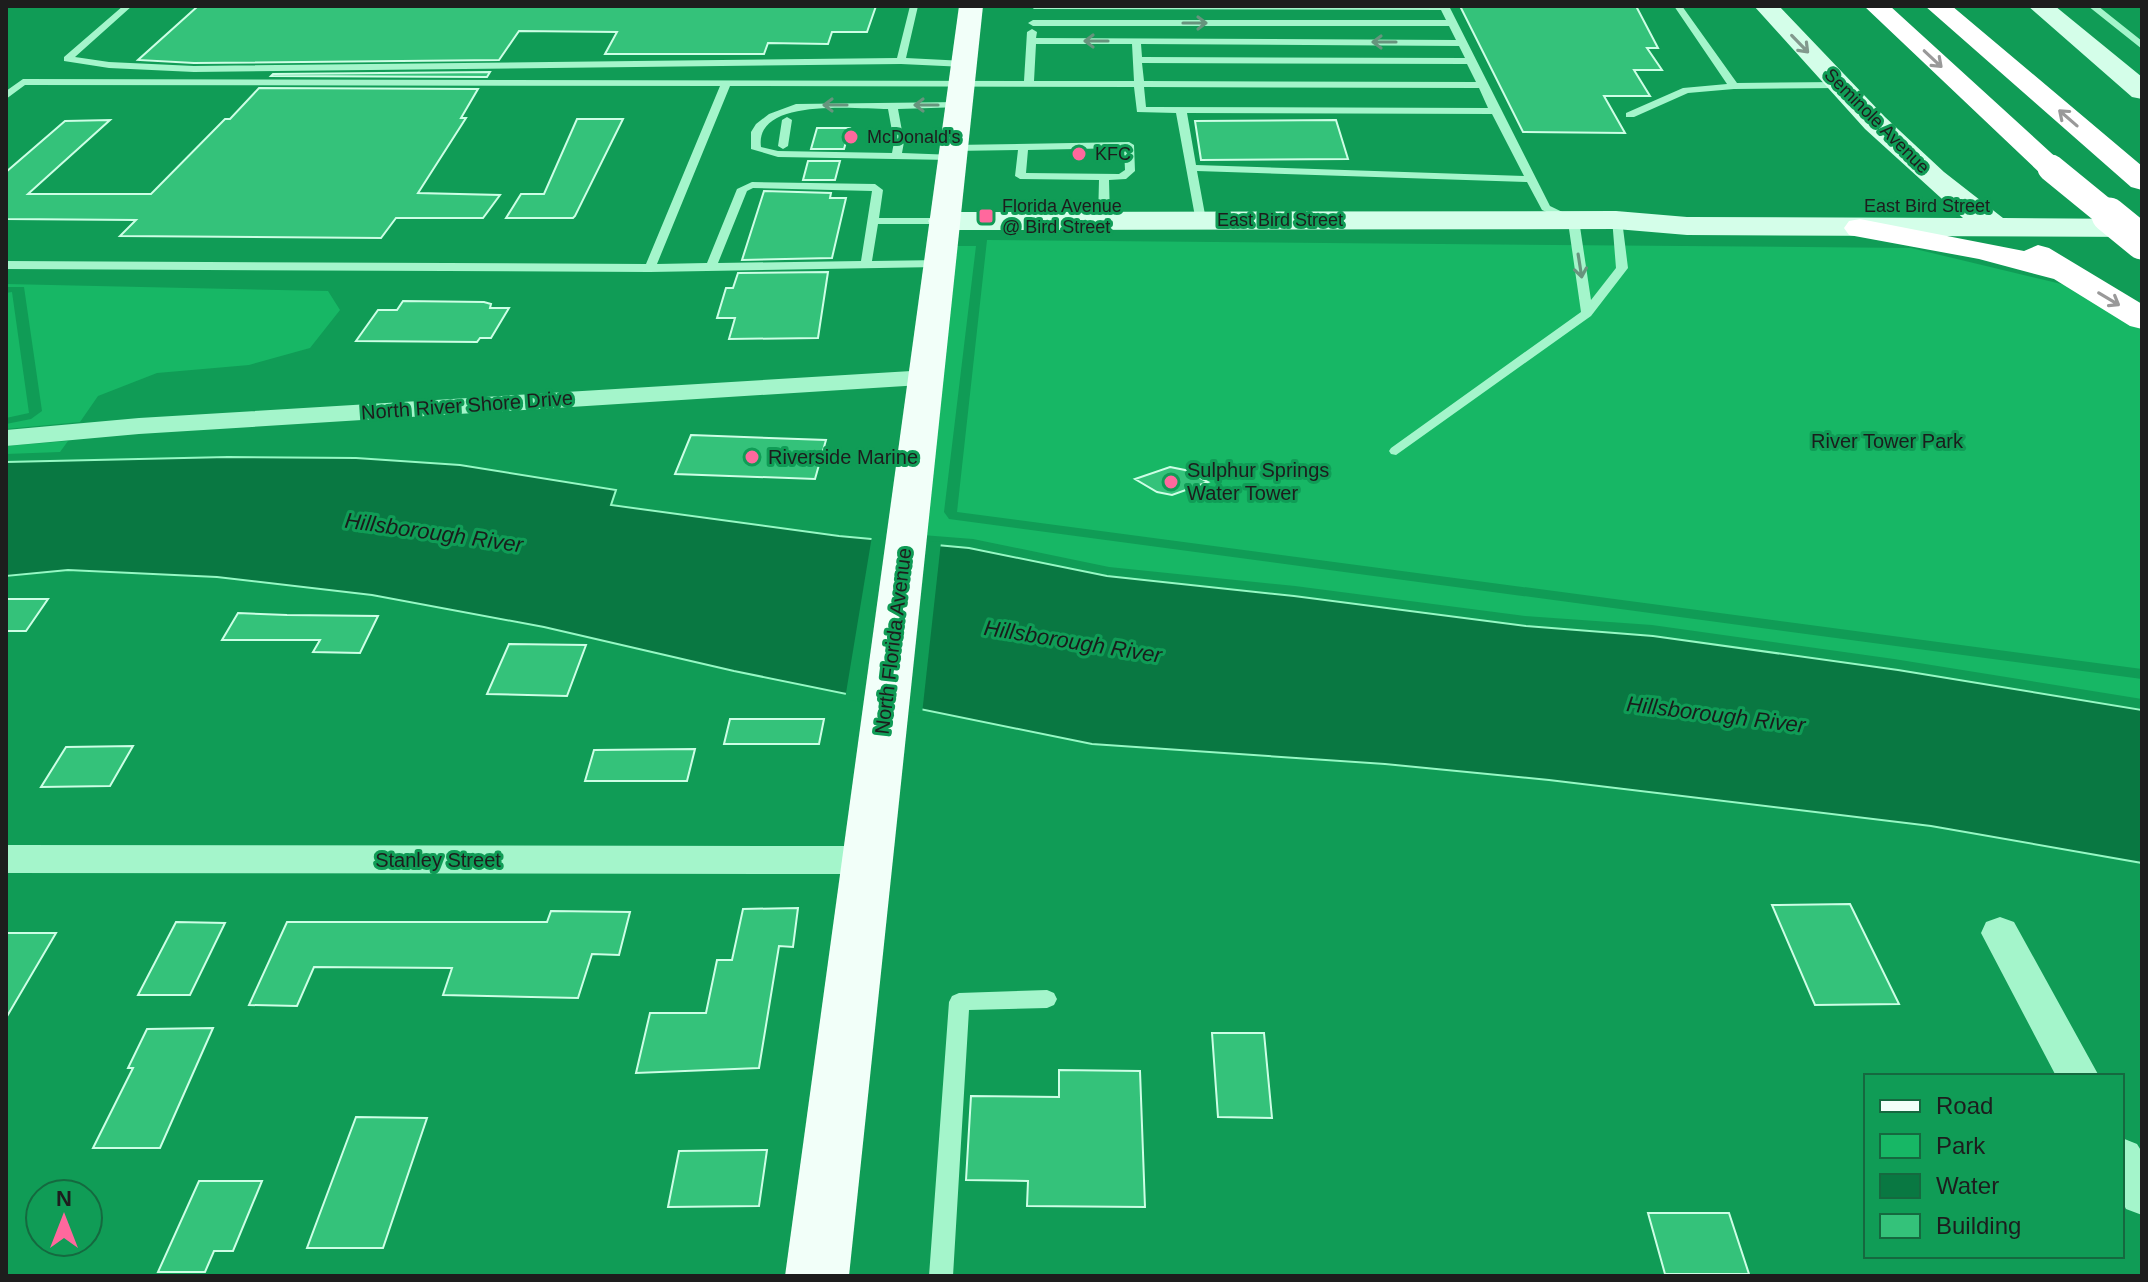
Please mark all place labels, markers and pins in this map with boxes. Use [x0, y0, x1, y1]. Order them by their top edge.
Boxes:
place label: McDonald's [867, 127, 960, 147]
marker: McDonald's [842, 128, 860, 146]
place label: KFC [1095, 144, 1131, 164]
marker: KFC [1070, 145, 1088, 163]
place label: Florida Avenue @ Bird Street [1002, 196, 1122, 237]
marker: Florida Avenue @ Bird Street [977, 207, 995, 225]
place label: Riverside Marine [768, 446, 918, 468]
marker: Riverside Marine [743, 448, 761, 466]
place label: Sulphur Springs Water Tower [1187, 459, 1329, 504]
marker: Sulphur Springs Water Tower [1162, 473, 1180, 491]

